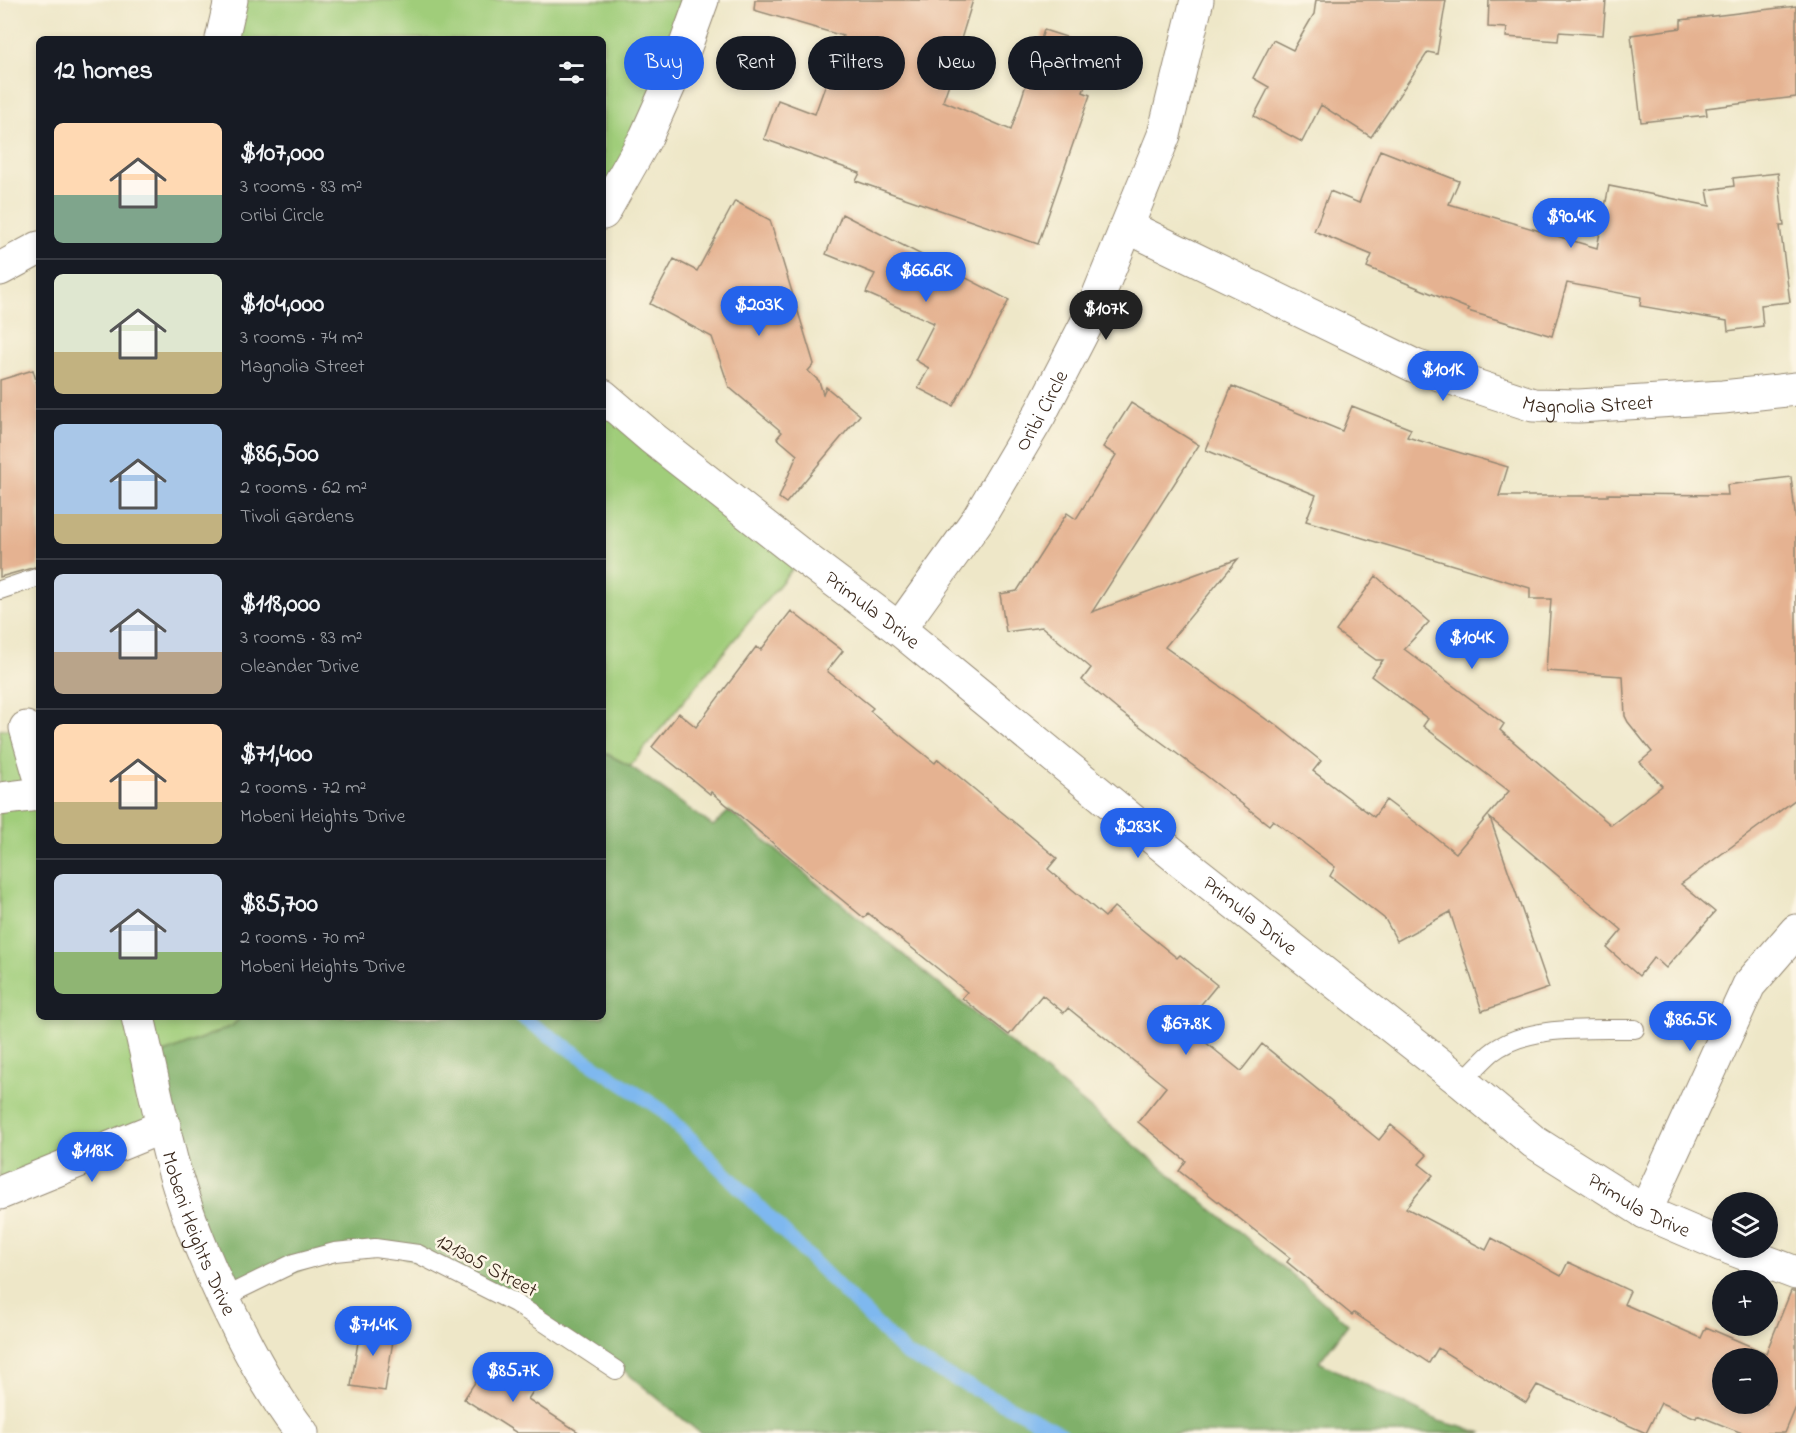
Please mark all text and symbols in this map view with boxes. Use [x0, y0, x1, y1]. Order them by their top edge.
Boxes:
chip: Buy [624, 36, 704, 90]
chip: Rent [716, 36, 796, 90]
chip: Filters [808, 36, 905, 90]
chip: New [917, 36, 996, 90]
chip: Apartment [1008, 36, 1143, 90]
text: 12 homes [54, 53, 153, 91]
icon: filters [555, 56, 588, 89]
text: $107,000 [240, 135, 324, 173]
icon: home [102, 147, 174, 219]
text: 3 rooms · 83 m² [240, 173, 362, 202]
pin: $90.4K [1522, 198, 1620, 249]
text: Oribi Circle [240, 202, 324, 231]
text: $90.4K [1547, 203, 1595, 232]
pin: $66.6K [877, 252, 975, 303]
text: $66.6K [900, 257, 952, 286]
text: $104,000 [240, 286, 324, 324]
pin: $203K [717, 286, 801, 337]
pin: $107K [1064, 290, 1148, 341]
text: $203K [735, 291, 783, 320]
text: $107K [1083, 295, 1129, 324]
icon: home [102, 298, 174, 370]
text: 3 rooms · 74 m² [240, 324, 363, 353]
pin: $101K [1401, 351, 1485, 402]
text: Magnolia Street [240, 353, 365, 382]
text: $101K [1421, 356, 1465, 385]
street label: Oribi Circle [1008, 365, 1077, 458]
street label: Magnolia Street [1518, 388, 1654, 424]
text: $86,500 [240, 436, 319, 474]
icon: home [102, 448, 174, 520]
text: 2 rooms · 62 m² [240, 474, 367, 503]
text: Tivoli Gardens [240, 503, 354, 532]
street label: Primula Drive [817, 565, 926, 658]
text: $118,000 [240, 586, 320, 624]
icon: home [102, 598, 174, 670]
pin: $104K [1430, 619, 1514, 670]
text: 3 rooms · 83 m² [240, 624, 362, 653]
text: $104K [1449, 624, 1495, 653]
text: Oleander Drive [240, 653, 359, 682]
text: $71,400 [240, 736, 312, 774]
icon: home [102, 748, 174, 820]
text: 2 rooms · 72 m² [240, 774, 367, 803]
text: Mobeni Heights Drive [240, 803, 405, 832]
pin: $283K [1096, 808, 1180, 859]
text: $283K [1114, 813, 1162, 842]
street label: Primula Drive [1195, 870, 1303, 964]
text: $85,700 [240, 886, 318, 924]
icon: home [102, 898, 174, 970]
text: 2 rooms · 70 m² [240, 924, 365, 953]
text: Mobeni Heights Drive [240, 953, 405, 982]
pin: $86.5K [1641, 1001, 1739, 1052]
pin: $67.8K [1137, 1005, 1235, 1056]
text: $86.5K [1663, 1006, 1717, 1035]
text: $67.8K [1161, 1010, 1211, 1039]
pin: $118K [50, 1132, 134, 1183]
text: $118K [71, 1137, 113, 1166]
street label: Mobeni Heights Drive [153, 1148, 243, 1322]
street label: Primula Drive [1581, 1166, 1695, 1247]
map controls [1712, 1192, 1778, 1414]
button: layers [1712, 1192, 1778, 1258]
street label: 121305 Street [430, 1227, 542, 1306]
button: + [1712, 1270, 1778, 1336]
pin: $71.4K [324, 1306, 422, 1357]
text: $71.4K [349, 1311, 397, 1340]
button: − [1712, 1348, 1778, 1414]
pin: $85.7K [464, 1352, 562, 1403]
text: $85.7K [486, 1357, 540, 1386]

